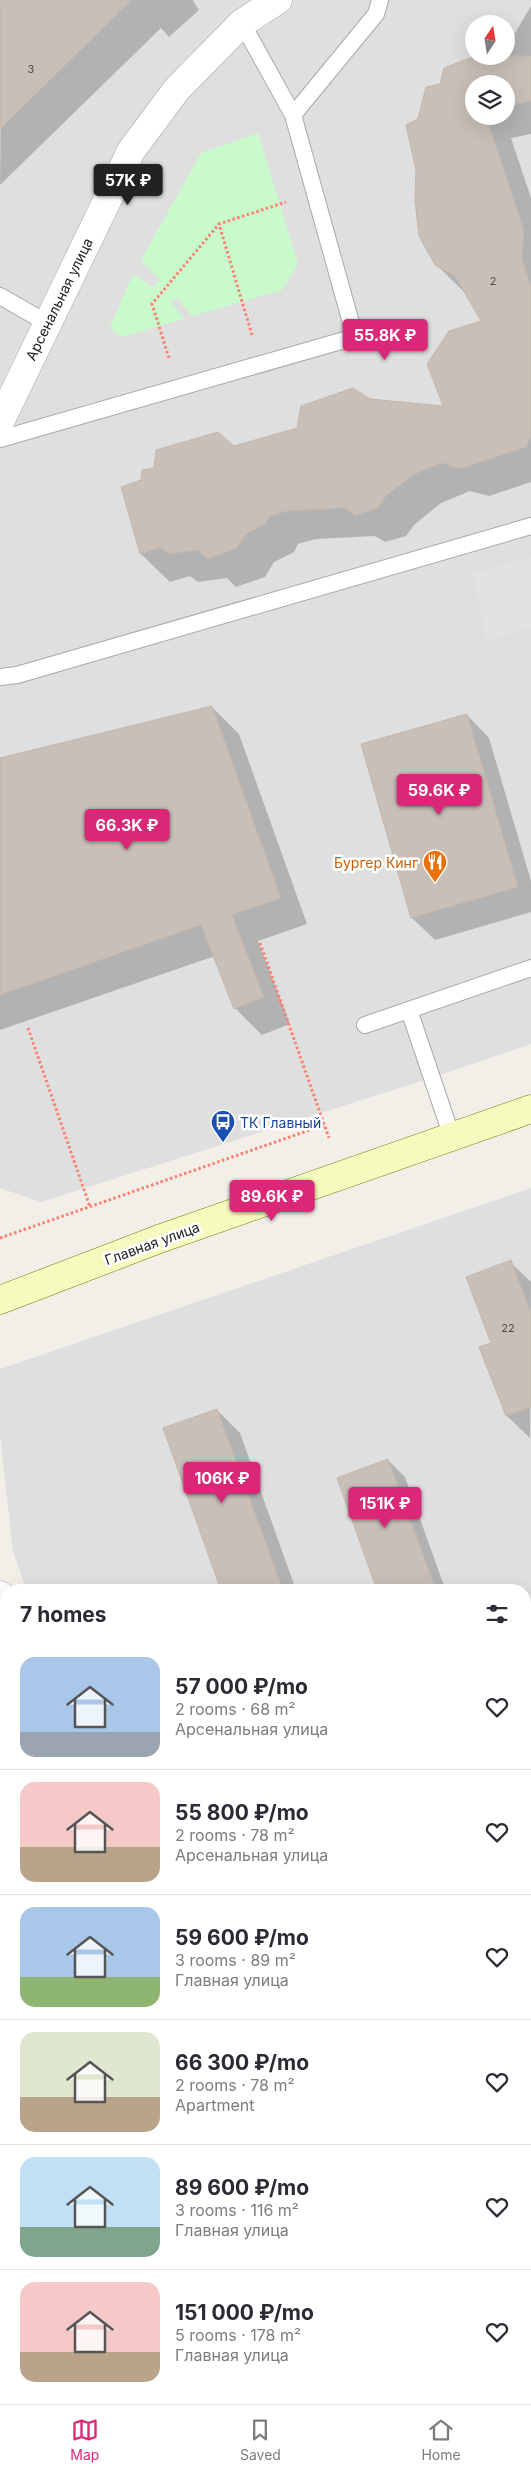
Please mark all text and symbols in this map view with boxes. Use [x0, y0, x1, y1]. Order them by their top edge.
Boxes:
north arrow [465, 15, 515, 65]
map controls [465, 15, 515, 125]
house number: 3 [28, 62, 35, 76]
button: layers [465, 75, 515, 125]
pin: 57K ₽ [93, 164, 163, 206]
text: 57K ₽ [105, 170, 151, 190]
street label: Арсенальная улица [22, 235, 96, 363]
house number: 2 [490, 274, 496, 288]
pin: 55.8K ₽ [339, 318, 431, 361]
text: 55.8K ₽ [354, 325, 416, 345]
pin: 59.6K ₽ [393, 774, 485, 816]
text: 59.6K ₽ [408, 780, 470, 800]
pin: 66.3K ₽ [81, 808, 173, 851]
text: 66.3K ₽ [96, 815, 158, 835]
restaurant icon: Бургер Кинг [422, 849, 448, 883]
place label: Бургер Кинг [334, 854, 418, 871]
bus stop icon: ТК Главный [210, 1109, 236, 1143]
place label: ТК Главный [240, 1114, 321, 1131]
pin: 89.6K ₽ [226, 1180, 318, 1222]
text: 89.6K ₽ [241, 1186, 303, 1206]
street label: Главная улица [102, 1218, 202, 1268]
house number: 22 [501, 1321, 515, 1335]
pin: 106K ₽ [181, 1462, 263, 1504]
text: 106K ₽ [194, 1468, 250, 1488]
pin: 151K ₽ [344, 1486, 426, 1529]
text: 151K ₽ [359, 1493, 411, 1513]
icon: filters [483, 1600, 511, 1628]
text: 7 homes [20, 1602, 107, 1627]
text: 57 000 ₽/mo [175, 1674, 308, 1699]
icon: home [60, 1677, 120, 1737]
icon: heart [483, 1693, 511, 1721]
text: 2 rooms · 68 m² [175, 1699, 296, 1719]
text: Арсенальная улица [175, 1719, 328, 1739]
text: 55 800 ₽/mo [175, 1800, 309, 1825]
icon: home [60, 1802, 120, 1862]
icon: heart [483, 1818, 511, 1846]
text: 2 rooms · 78 m² [175, 1825, 295, 1845]
text: Арсенальная улица [175, 1845, 328, 1865]
text: 59 600 ₽/mo [175, 1925, 309, 1950]
icon: home [60, 1927, 120, 1987]
icon: heart [483, 1943, 511, 1971]
text: 3 rooms · 89 m² [175, 1950, 296, 1970]
text: Главная улица [175, 1970, 289, 1990]
text: 66 300 ₽/mo [175, 2050, 309, 2075]
icon: home [60, 2052, 120, 2112]
icon: heart [483, 2068, 511, 2096]
text: 2 rooms · 78 m² [175, 2075, 295, 2095]
text: Apartment [175, 2095, 255, 2115]
text: 89 600 ₽/mo [175, 2175, 309, 2200]
icon: home [60, 2177, 120, 2237]
icon: heart [483, 2193, 511, 2221]
text: 3 rooms · 116 m² [175, 2200, 299, 2220]
text: Главная улица [175, 2220, 289, 2240]
text: 151 000 ₽/mo [175, 2300, 314, 2325]
icon: home [60, 2302, 120, 2362]
icon: heart [483, 2318, 511, 2346]
text: 5 rooms · 178 m² [175, 2325, 301, 2345]
text: Главная улица [175, 2345, 289, 2365]
tab: Map [70, 2416, 99, 2463]
tab: Saved [240, 2416, 281, 2463]
tab: Home [421, 2416, 461, 2463]

